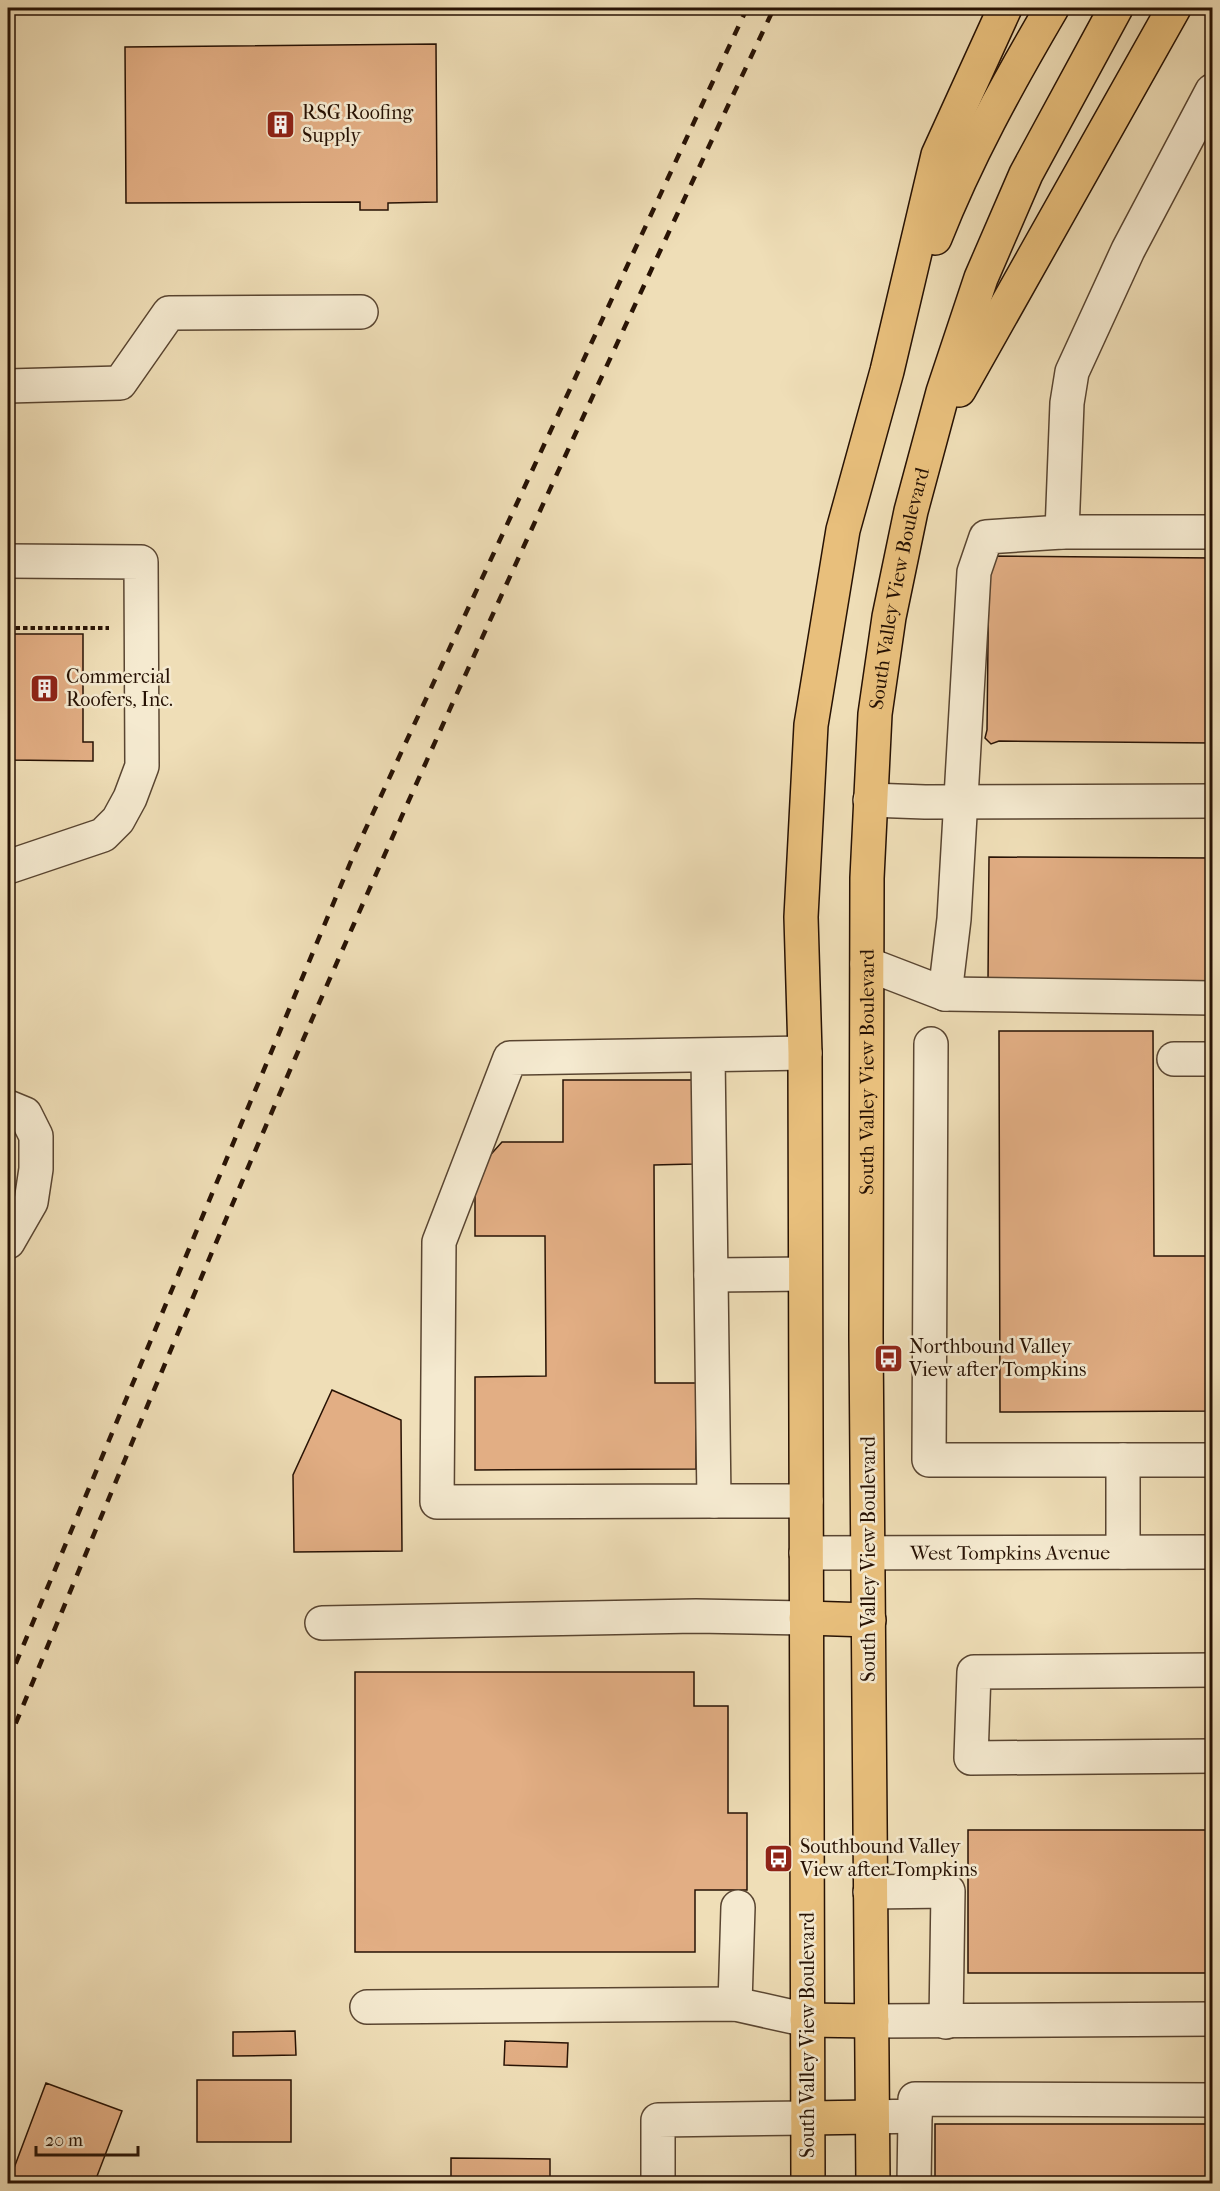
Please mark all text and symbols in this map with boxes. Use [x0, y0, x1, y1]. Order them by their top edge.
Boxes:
place label: RSG Roofing Supply [302, 101, 414, 147]
building icon: RSG Roofing Supply [265, 108, 297, 140]
street label: South Valley View Boulevard [864, 464, 934, 711]
place label: Commercial Roofers, Inc. [66, 665, 173, 711]
building icon: Commercial Roofers, Inc. [29, 672, 61, 704]
street label: South Valley View Boulevard [855, 948, 878, 1195]
place label: Northbound Valley View after Tompkins [908, 1335, 1086, 1381]
bus stop icon: Northbound Valley View after Tompkins [872, 1342, 904, 1374]
street label: South Valley View Boulevard [857, 1435, 880, 1682]
street label: West Tompkins Avenue [909, 1541, 1110, 1564]
place label: Southbound Valley View after Tompkins [799, 1835, 977, 1881]
bus stop icon: Southbound Valley View after Tompkins [763, 1842, 795, 1874]
street label: South Valley View Boulevard [796, 1911, 819, 2158]
scale bar [36, 2119, 138, 2157]
text: 20 m [45, 2130, 83, 2151]

